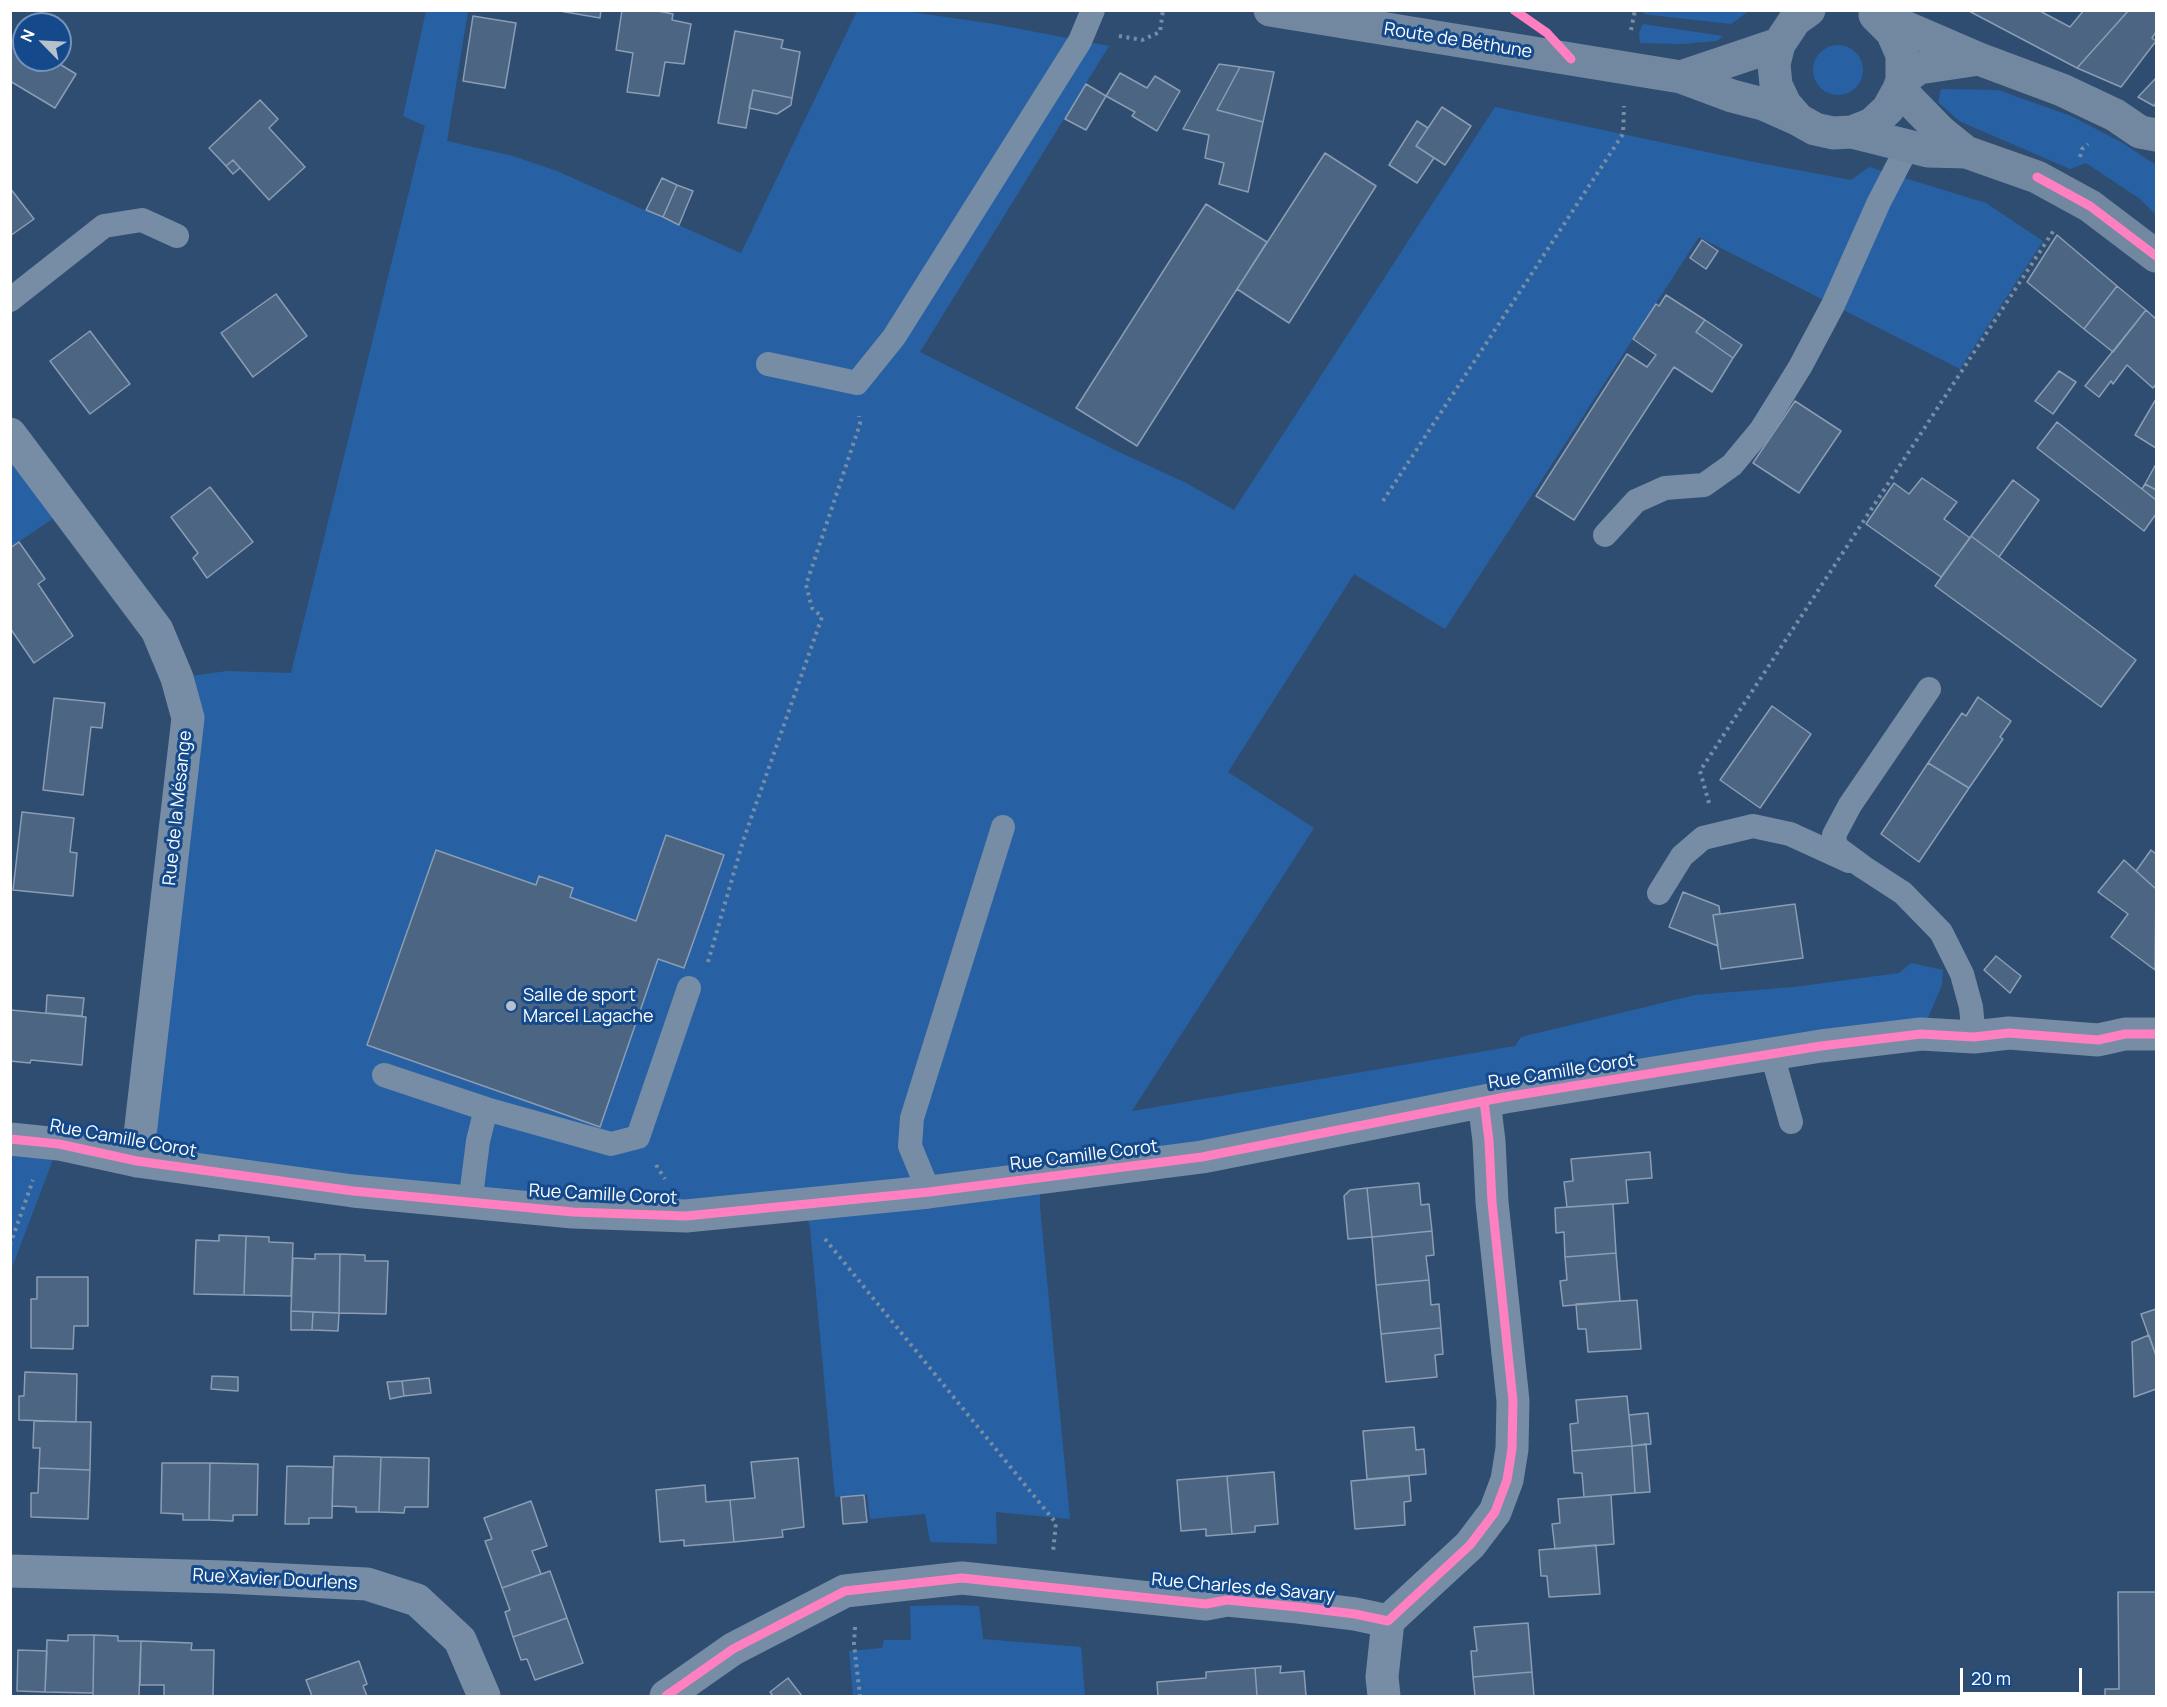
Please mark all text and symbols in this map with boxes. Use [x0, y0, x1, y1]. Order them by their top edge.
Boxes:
north arrow [12, 12, 72, 72]
street label: Route de Béthune [1382, 19, 1534, 63]
text: N [15, 26, 40, 45]
street label: Rue de la Mésange [159, 729, 197, 887]
place label: Salle de sport Marcel Lagache [523, 985, 653, 1028]
marker: Salle de sport Marcel Lagache [504, 999, 518, 1013]
street label: Rue Camille Corot [1487, 1050, 1637, 1094]
street label: Rue Camille Corot [48, 1115, 198, 1163]
street label: Rue Camille Corot [1009, 1136, 1159, 1176]
street label: Rue Camille Corot [528, 1180, 678, 1210]
street label: Rue Xavier Dourlens [192, 1565, 358, 1595]
street label: Rue Charles de Savary [1150, 1569, 1336, 1607]
scale bar [1963, 1656, 2084, 1694]
text: 20 m [1971, 1666, 2011, 1690]

